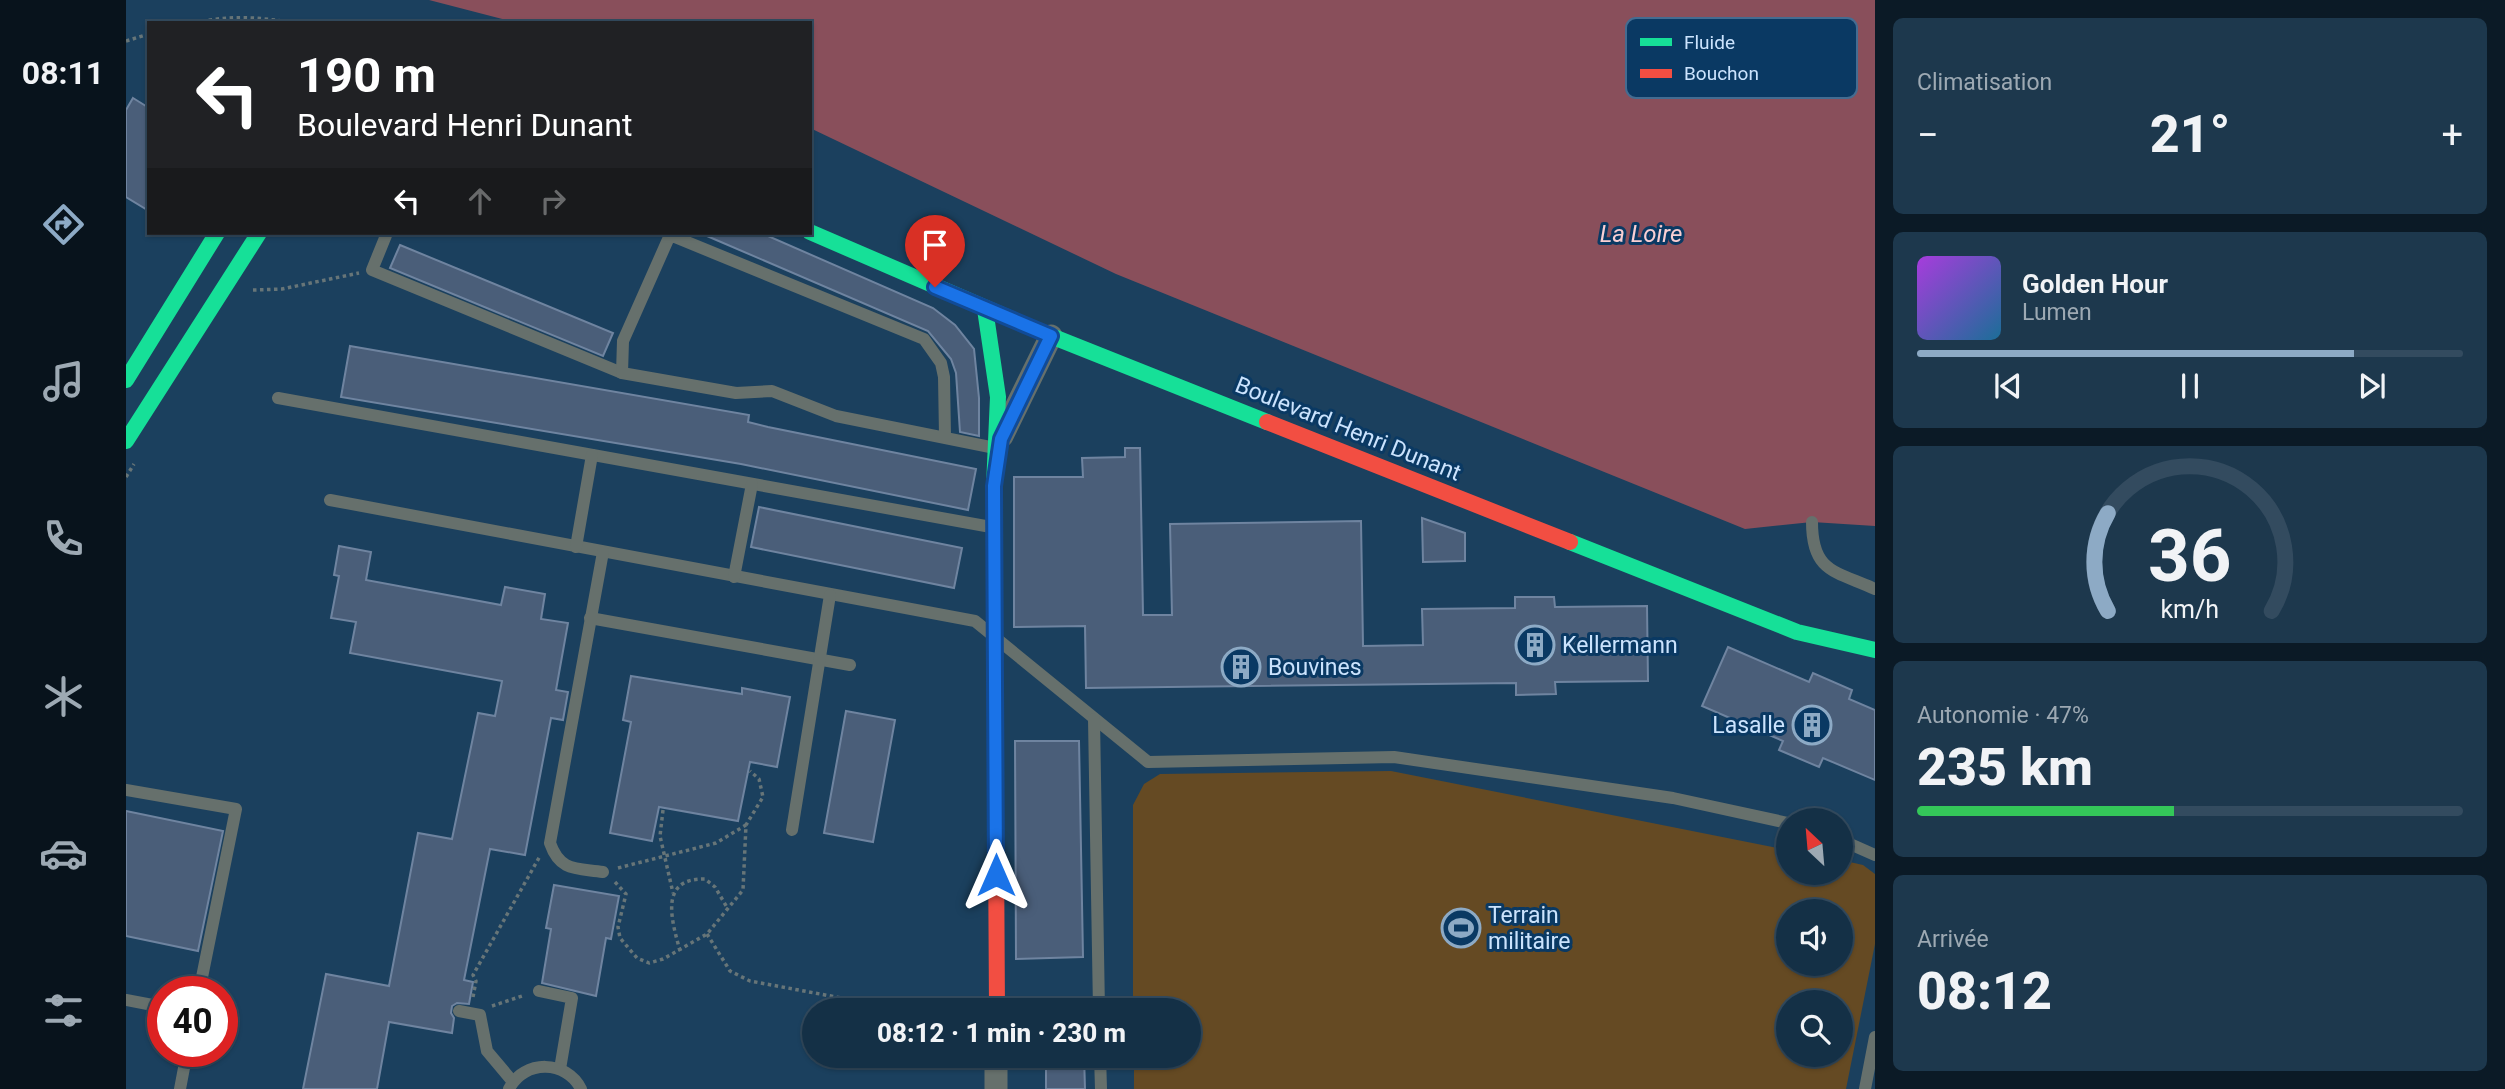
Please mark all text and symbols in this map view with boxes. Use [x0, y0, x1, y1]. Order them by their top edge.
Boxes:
legend [1626, 18, 1857, 98]
text: Fluide [1684, 31, 1735, 54]
text: 190 m [297, 47, 436, 104]
icon: left [182, 49, 273, 140]
text: 08:11 [22, 54, 104, 92]
text: Bouchon [1684, 62, 1759, 85]
text: Climatisation [1917, 69, 2052, 96]
text: 21° [2150, 104, 2230, 165]
text: Boulevard Henri Dunant [297, 106, 632, 144]
text: − [1917, 113, 1939, 157]
text: + [2441, 113, 2463, 157]
icon: left [388, 182, 426, 220]
icon: ahead [461, 182, 499, 220]
icon: right [534, 182, 572, 220]
icon: directions [39, 200, 88, 249]
pin [905, 215, 965, 287]
water label: La Loire [1600, 220, 1682, 248]
icon: arrive [916, 226, 954, 264]
text: Golden Hour [2022, 269, 2168, 299]
text: Lumen [2022, 299, 2092, 326]
icon: music [39, 357, 88, 406]
icon: previous [1989, 367, 2027, 405]
icon: pause [2171, 367, 2209, 405]
icon: next [2353, 367, 2391, 405]
street label: Boulevard Henri Dunant [1231, 371, 1465, 487]
text: 36 [2148, 513, 2232, 599]
icon: phone [39, 514, 88, 563]
text: km/h [2161, 594, 2219, 623]
building icon: Kellermann [1514, 624, 1556, 666]
place label: Kellermann [1562, 632, 1678, 659]
building icon: Bouvines [1220, 646, 1262, 688]
place label: Bouvines [1268, 654, 1362, 681]
icon: climate [39, 672, 88, 721]
text: Autonomie · 47% [1917, 702, 2089, 729]
building icon: Lasalle [1791, 704, 1833, 746]
place label: Lasalle [1712, 712, 1785, 739]
text: 235 km [1917, 737, 2093, 798]
north arrow [1776, 808, 1853, 886]
map controls [1776, 808, 1853, 1067]
icon: car [39, 829, 88, 878]
position arrow [959, 838, 1033, 912]
button: sound [1776, 899, 1853, 976]
place label: Terrain militaire [1488, 902, 1570, 955]
sports icon: Terrain militaire [1440, 907, 1482, 949]
text: Arrivée [1917, 926, 1989, 953]
text: 08:12 [1917, 961, 2052, 1022]
speed limit sign: 40 [147, 976, 238, 1067]
icon: filters [39, 986, 88, 1035]
button: search [1776, 990, 1853, 1067]
text: 08:12 · 1 min · 230 m [877, 1018, 1126, 1048]

